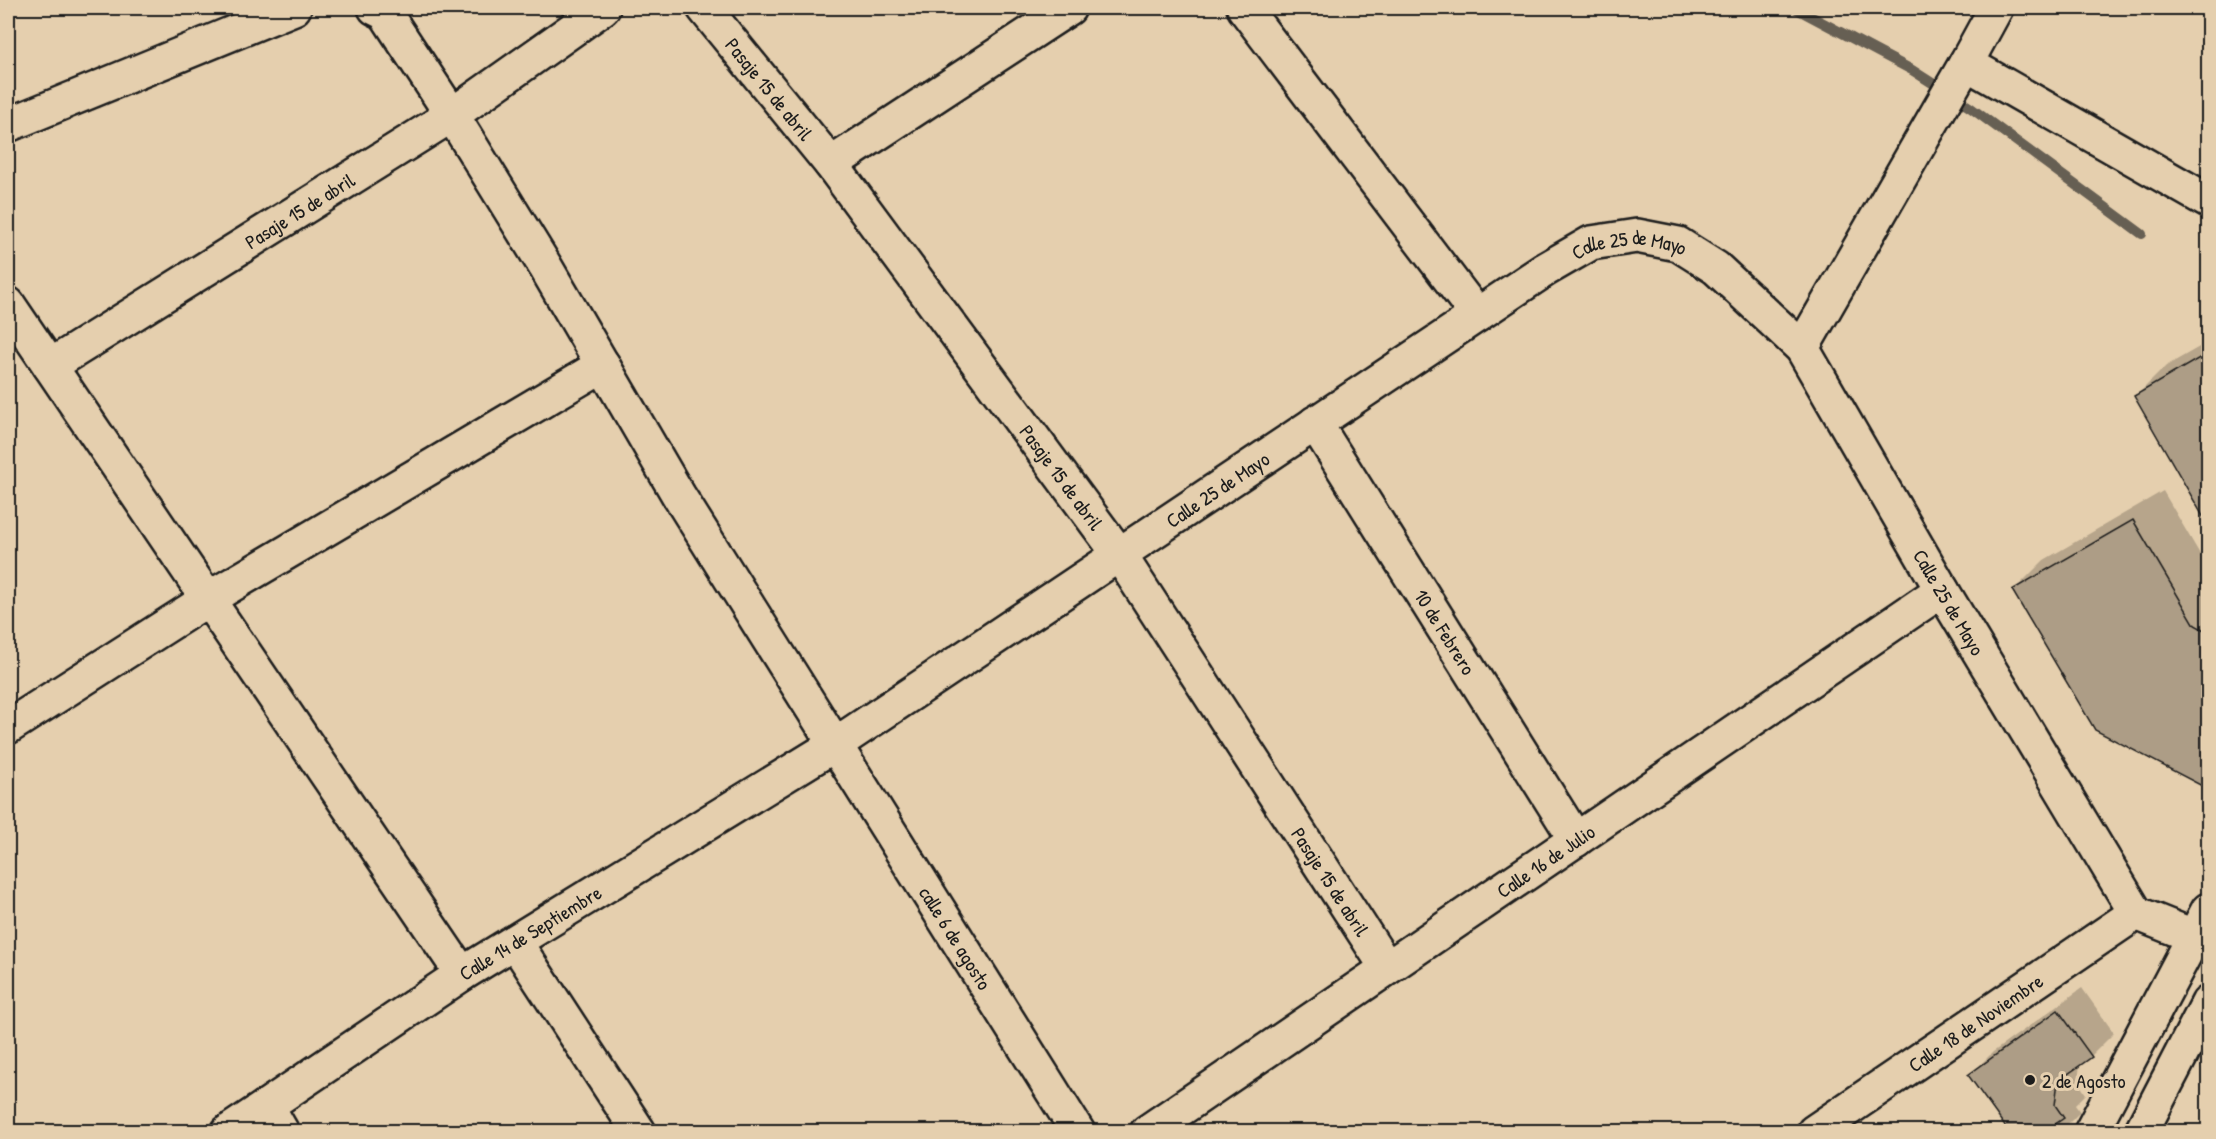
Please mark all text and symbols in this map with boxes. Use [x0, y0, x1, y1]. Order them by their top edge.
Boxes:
street label: Pasaje 15 de abril [720, 32, 820, 146]
street label: Pasaje 15 de abril [239, 165, 360, 255]
street label: Calle 25 de Mayo [1566, 222, 1693, 265]
street label: Pasaje 15 de abril [1014, 419, 1110, 535]
street label: Calle 25 de Mayo [1160, 445, 1274, 533]
street label: Calle 25 de Mayo [1908, 544, 1992, 660]
street label: 10 de Febrero [1409, 584, 1483, 680]
street label: Calle 16 de Julio [1491, 817, 1600, 904]
street label: Pasaje 15 de abril [1286, 822, 1377, 942]
street label: Calle 14 de Septiembre [454, 878, 606, 986]
street label: calle 6 de agosto [913, 881, 999, 994]
street label: Calle 18 de Noviembre [1902, 967, 2048, 1078]
place label: 2 de Agosto [2042, 1067, 2126, 1094]
marker: 2 de Agosto [2023, 1073, 2037, 1087]

